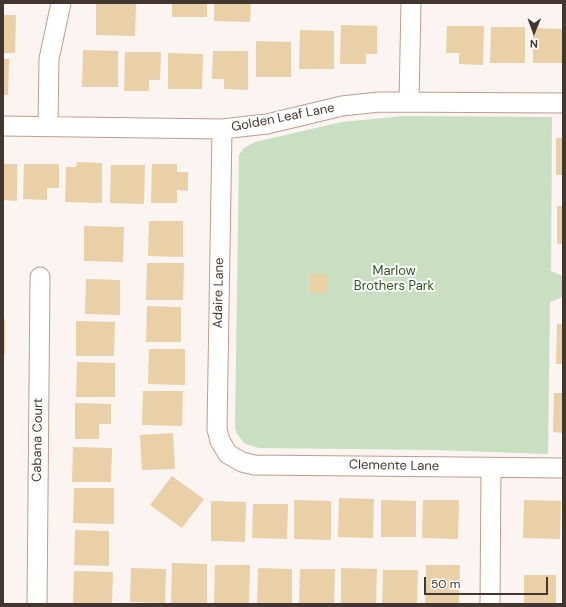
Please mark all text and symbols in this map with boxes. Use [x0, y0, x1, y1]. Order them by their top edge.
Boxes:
north arrow [514, 12, 554, 52]
text: N [530, 37, 538, 51]
street label: Golden Leaf Lane [230, 100, 336, 136]
street label: Adaire Lane [211, 257, 227, 329]
park label: Marlow Brothers Park [354, 264, 434, 295]
street label: Cabana Court [29, 398, 47, 482]
street label: Clemente Lane [349, 457, 439, 475]
scale bar [426, 569, 550, 595]
text: 50 m [431, 576, 460, 592]

